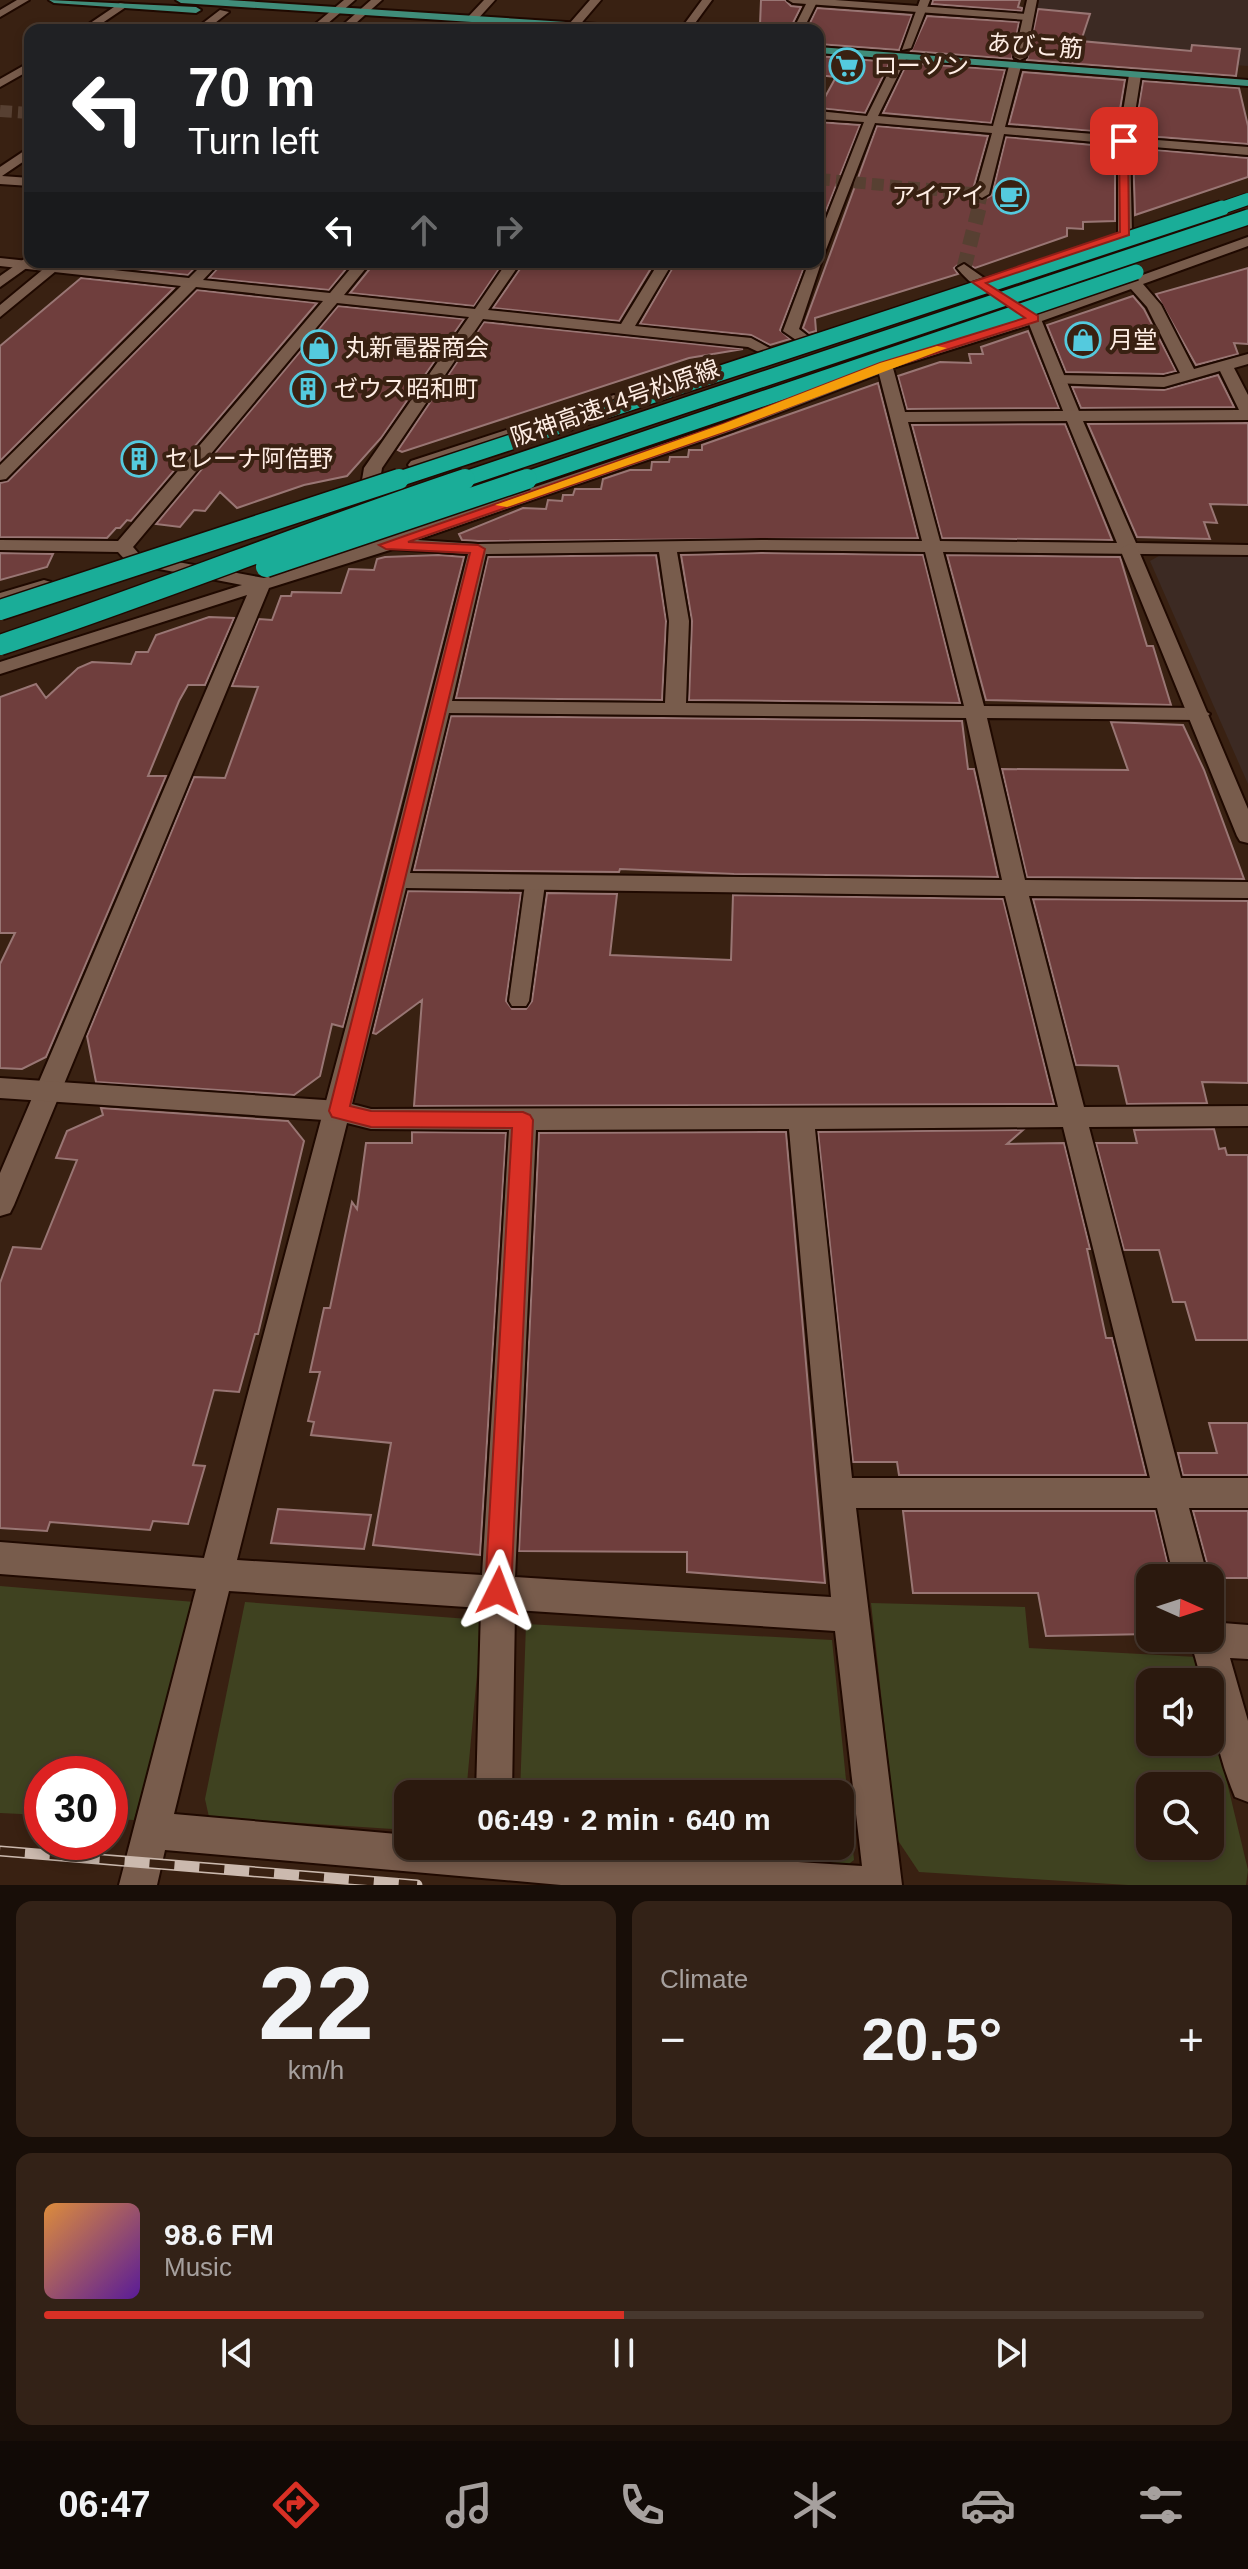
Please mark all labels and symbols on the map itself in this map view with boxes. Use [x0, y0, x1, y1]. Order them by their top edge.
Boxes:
street label: あびこ筋 [986, 29, 1084, 62]
supermarket icon: ローソン [828, 47, 866, 85]
place label: ローソン [873, 52, 969, 79]
pin [1090, 107, 1158, 175]
cafe icon: アイアイ [992, 177, 1030, 215]
place label: アイアイ [891, 182, 985, 209]
shop icon: 月堂 [1064, 321, 1102, 359]
place label: 月堂 [1109, 326, 1157, 353]
shop icon: 丸新電器商会 [300, 329, 338, 367]
place label: 丸新電器商会 [345, 334, 489, 361]
street label: 阪神高速14号松原線 [507, 354, 723, 451]
building icon: ゼウス昭和町 [289, 370, 327, 408]
place label: ゼウス昭和町 [334, 375, 478, 402]
building icon: セレーナ阿倍野 [120, 440, 158, 478]
place label: セレーナ阿倍野 [165, 445, 333, 472]
position arrow [456, 1549, 540, 1633]
north arrow [1136, 1564, 1224, 1652]
speed limit sign: 30 [24, 1756, 128, 1860]

